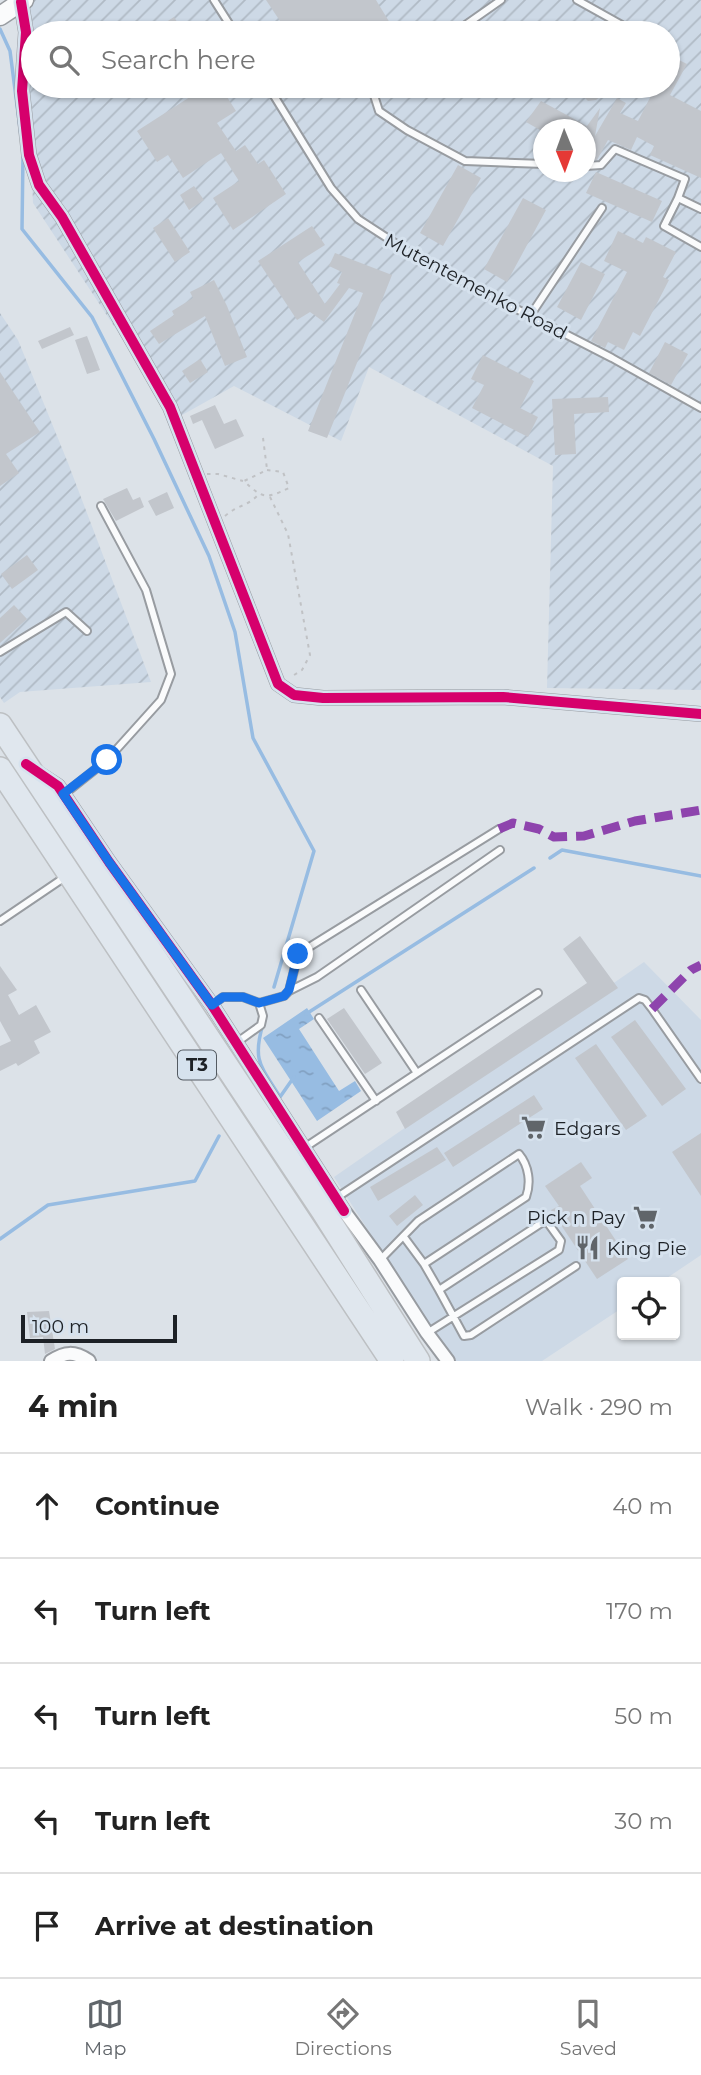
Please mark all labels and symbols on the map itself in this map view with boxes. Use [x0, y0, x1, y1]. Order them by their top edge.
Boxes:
north arrow [533, 119, 596, 182]
street label: Mutentemenko Road [381, 229, 571, 344]
route start [91, 744, 122, 775]
route end [282, 938, 313, 969]
road number: T3 [178, 1050, 216, 1080]
supermarket icon: Edgars [520, 1114, 548, 1142]
place label: Edgars [554, 1117, 621, 1140]
supermarket icon: Pick n Pay [631, 1203, 659, 1231]
place label: Pick n Pay [527, 1206, 626, 1229]
restaurant icon: King Pie [573, 1234, 601, 1262]
place label: King Pie [607, 1237, 687, 1260]
scale bar [21, 1312, 177, 1344]

